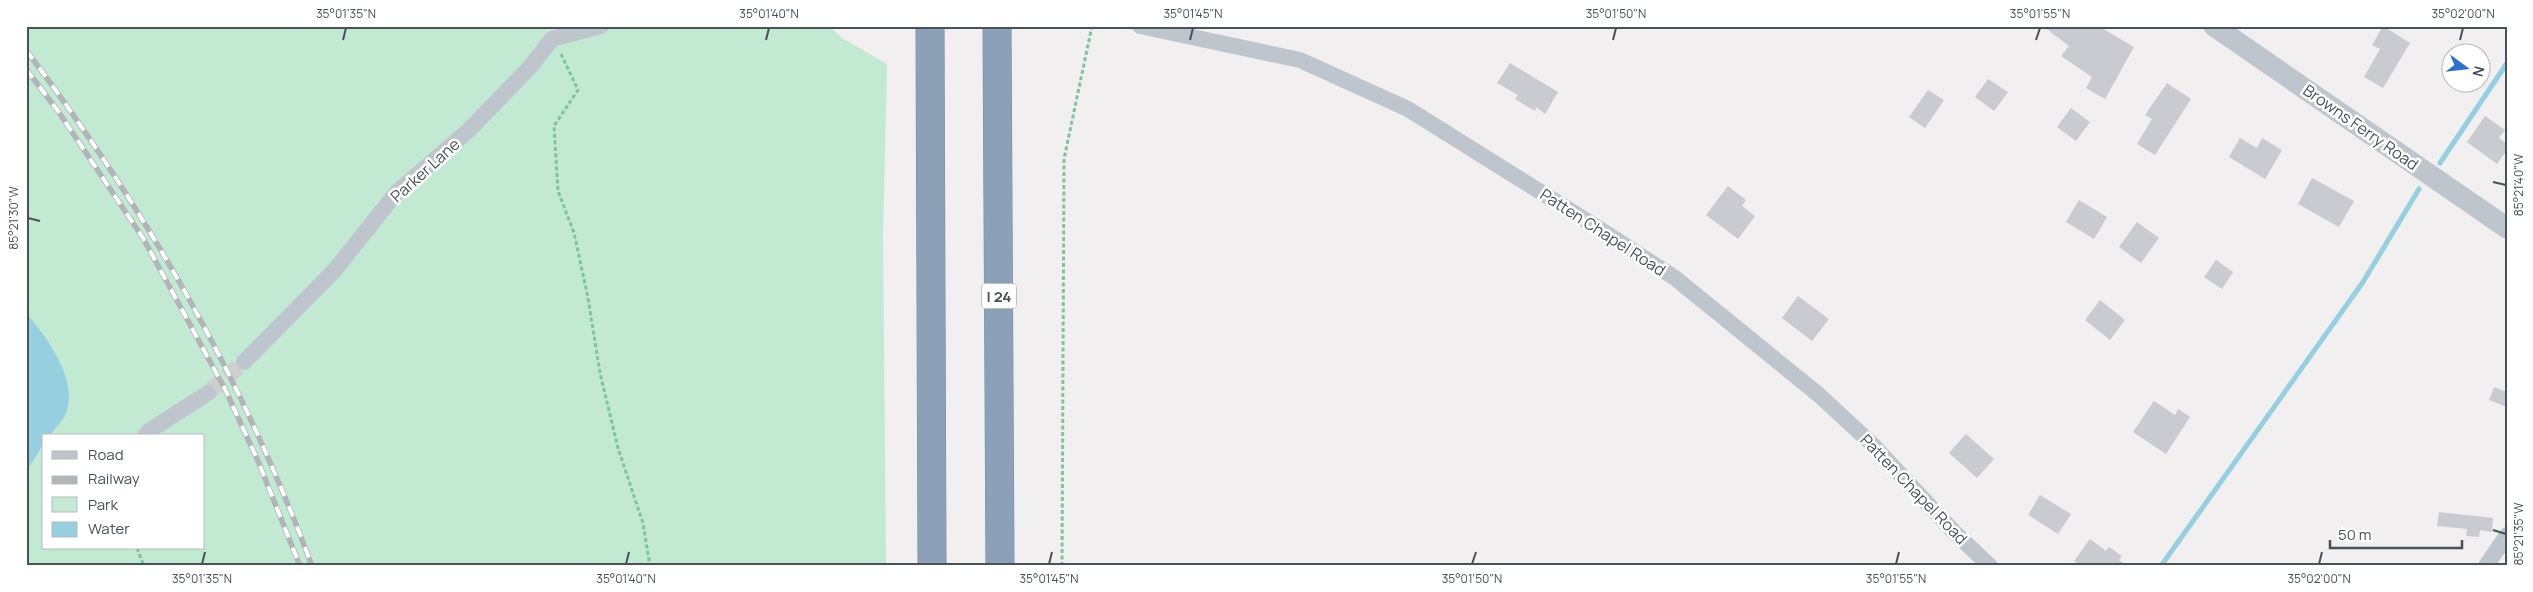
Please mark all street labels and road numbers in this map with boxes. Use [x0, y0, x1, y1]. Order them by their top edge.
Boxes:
street label: Browns Ferry Road [2299, 79, 2423, 175]
street label: Parker Lane [386, 133, 464, 207]
street label: Patten Chapel Road [1536, 183, 1670, 281]
road number: I 24 [982, 284, 1016, 308]
street label: Patten Chapel Road [1856, 429, 1972, 549]

